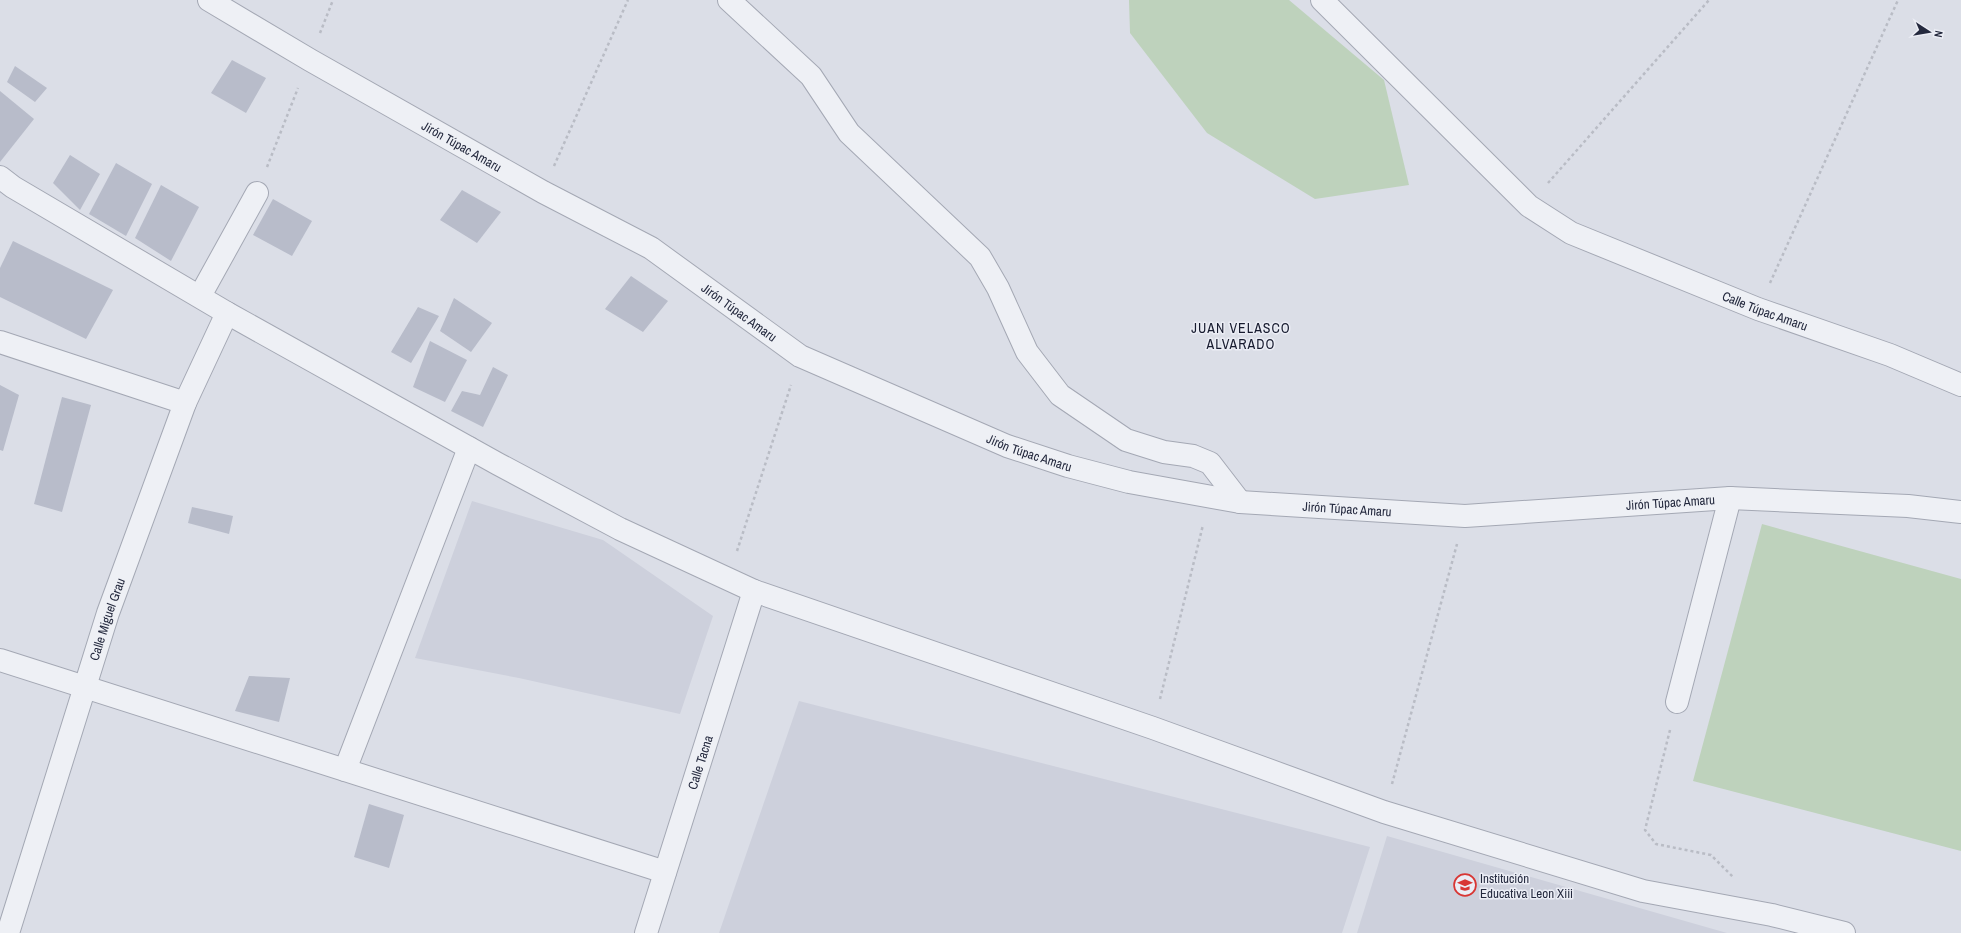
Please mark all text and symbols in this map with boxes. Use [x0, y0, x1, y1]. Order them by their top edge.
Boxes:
north arrow [1909, 12, 1949, 52]
text: N [1931, 29, 1946, 39]
street label: Jirón Túpac Amaru [419, 117, 505, 175]
street label: Jirón Túpac Amaru [698, 279, 780, 345]
street label: Calle Túpac Amaru [1720, 287, 1810, 334]
district label: JUAN VELASCO ALVARADO [1191, 319, 1291, 353]
street label: Jirón Túpac Amaru [984, 430, 1074, 475]
street label: Jirón Túpac Amaru [1625, 491, 1715, 514]
street label: Jirón Túpac Amaru [1302, 497, 1392, 520]
street label: Calle Miguel Grau [85, 575, 129, 663]
street label: Calle Tacna [683, 733, 716, 791]
place label: Institución Educativa Leon Xiii [1480, 870, 1573, 902]
school or university icon: Institución Educativa Leon Xiii [1452, 872, 1478, 898]

